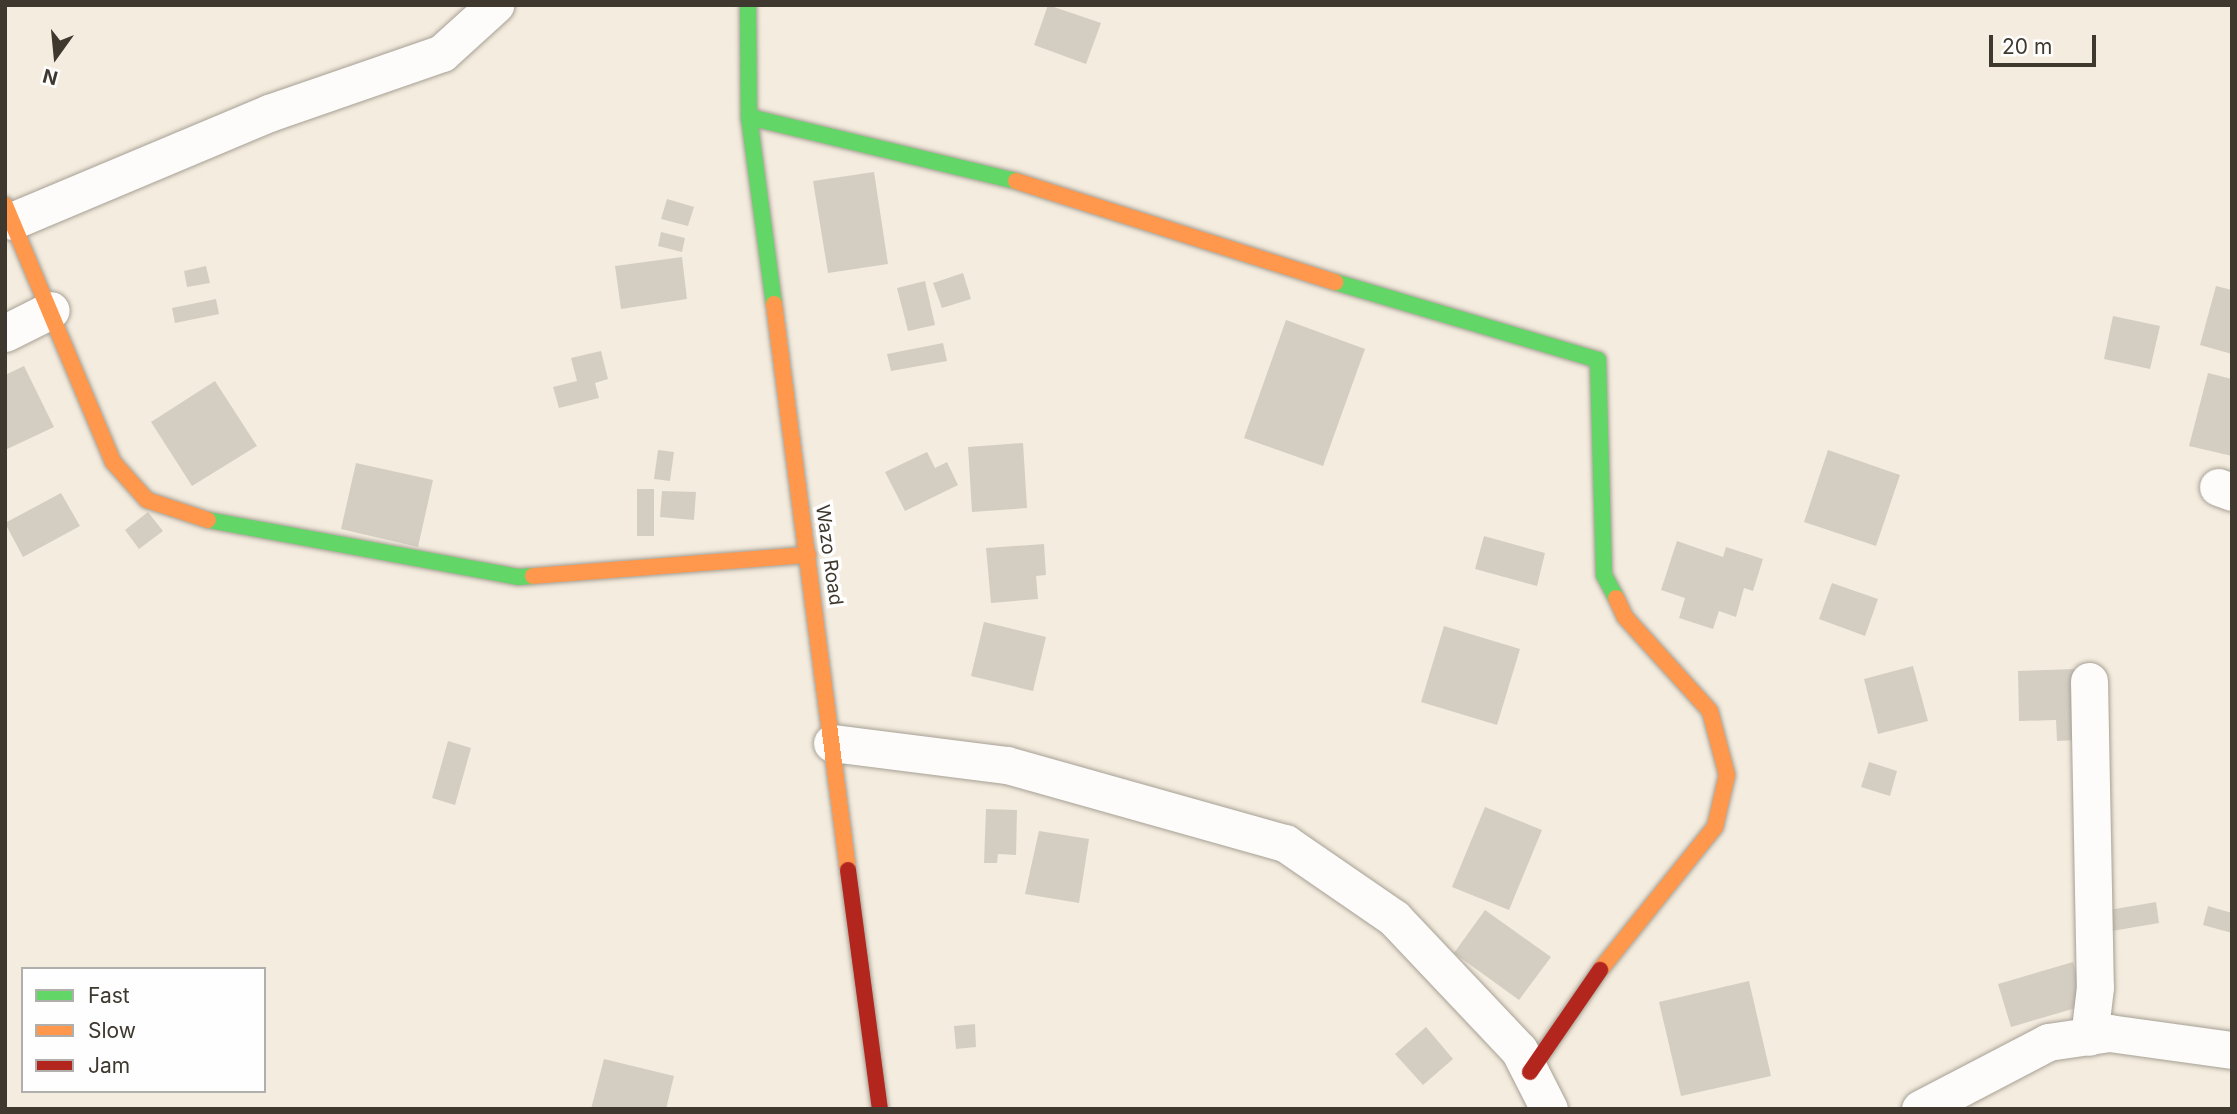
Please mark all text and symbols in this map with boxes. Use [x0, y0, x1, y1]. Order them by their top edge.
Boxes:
north arrow [21, 21, 91, 91]
scale bar [1992, 21, 2099, 65]
text: 20 m [2002, 34, 2052, 59]
text: N [40, 64, 60, 90]
street label: Wazo Road [811, 503, 847, 607]
legend [21, 967, 266, 1093]
text: Fast [88, 983, 130, 1008]
text: Slow [88, 1018, 136, 1043]
text: Jam [88, 1053, 130, 1078]

